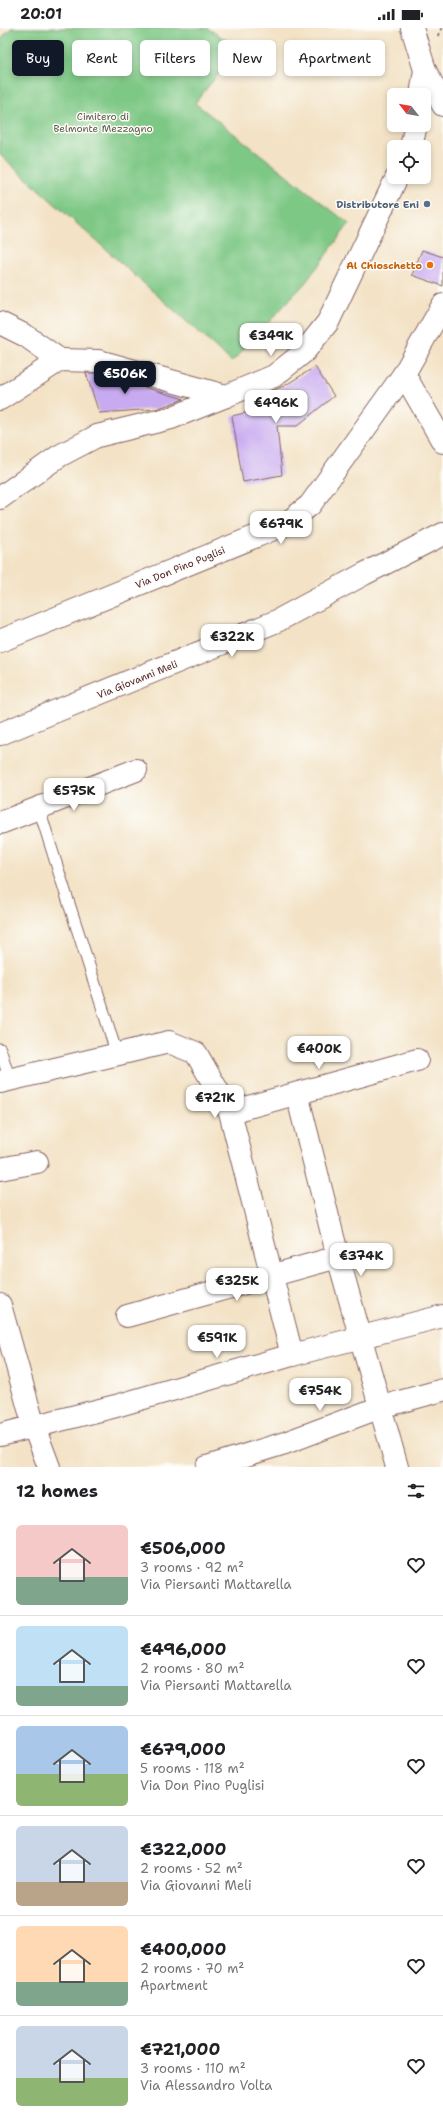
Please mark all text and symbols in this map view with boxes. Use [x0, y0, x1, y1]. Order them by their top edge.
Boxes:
text: 20:01 [20, 4, 62, 24]
chip: Buy [12, 40, 64, 76]
chip: Rent [72, 40, 132, 76]
chip: Filters [140, 40, 210, 76]
chip: New [218, 40, 276, 76]
chip: Apartment [284, 40, 385, 76]
north arrow [387, 88, 431, 132]
map controls [387, 88, 431, 184]
park label: Cimitero di Belmonte Mezzagno [53, 110, 153, 135]
button: locate [387, 140, 431, 184]
place label: Distributore Eni [336, 198, 419, 211]
marker: Distributore Eni [422, 199, 432, 209]
place label: Al Chioschetto [346, 259, 422, 272]
marker: Al Chioschetto [425, 260, 435, 270]
pin: €349K [243, 323, 299, 357]
text: €349K [249, 327, 293, 344]
pin: €506K [97, 361, 153, 395]
text: €506K [103, 365, 147, 382]
pin: €496K [248, 390, 304, 424]
text: €496K [254, 394, 298, 411]
pin: €679K [253, 511, 309, 545]
text: €679K [259, 515, 303, 532]
street label: Via Don Pino Puglisi [133, 543, 227, 591]
pin: €322K [204, 624, 260, 658]
text: €322K [210, 628, 254, 645]
street label: Via Giovanni Meli [95, 657, 180, 702]
pin: €575K [46, 778, 102, 812]
text: €575K [53, 782, 95, 799]
pin: €400K [291, 1036, 347, 1070]
text: €400K [296, 1040, 342, 1057]
pin: €721K [187, 1085, 243, 1119]
text: €721K [195, 1089, 235, 1106]
pin: €374K [333, 1243, 389, 1277]
text: €374K [339, 1247, 383, 1264]
pin: €325K [209, 1268, 265, 1302]
text: €325K [215, 1272, 259, 1289]
pin: €591K [189, 1325, 245, 1359]
text: €591K [197, 1329, 237, 1346]
pin: €754K [292, 1378, 348, 1412]
text: €754K [298, 1382, 342, 1399]
text: 12 homes [16, 1480, 98, 1502]
icon: filters [405, 1480, 427, 1502]
text: €506,000 [140, 1537, 226, 1559]
icon: home [48, 1541, 96, 1589]
icon: heart [405, 1554, 427, 1576]
text: 3 rooms · 92 m² [140, 1559, 244, 1576]
text: Via Piersanti Mattarella [140, 1576, 292, 1593]
text: €496,000 [140, 1638, 226, 1660]
icon: home [48, 1642, 96, 1690]
icon: heart [405, 1655, 427, 1677]
text: 2 rooms · 80 m² [140, 1660, 244, 1677]
text: Via Piersanti Mattarella [140, 1677, 292, 1694]
text: €679,000 [140, 1738, 226, 1760]
icon: home [48, 1742, 96, 1790]
icon: heart [405, 1755, 427, 1777]
text: 5 rooms · 118 m² [140, 1760, 245, 1777]
text: Via Don Pino Puglisi [140, 1777, 264, 1794]
text: €322,000 [140, 1838, 227, 1860]
icon: home [48, 1842, 96, 1890]
icon: heart [405, 1855, 427, 1877]
text: 2 rooms · 52 m² [140, 1860, 243, 1877]
text: Via Giovanni Meli [140, 1877, 252, 1894]
text: €400,000 [140, 1938, 226, 1960]
icon: home [48, 1942, 96, 1990]
icon: heart [405, 1955, 427, 1977]
text: 2 rooms · 70 m² [140, 1960, 244, 1977]
text: Apartment [140, 1977, 208, 1994]
text: €721,000 [140, 2038, 220, 2060]
icon: home [48, 2042, 96, 2090]
icon: heart [405, 2055, 427, 2077]
text: 3 rooms · 110 m² [140, 2060, 246, 2077]
text: Via Alessandro Volta [140, 2077, 272, 2094]

